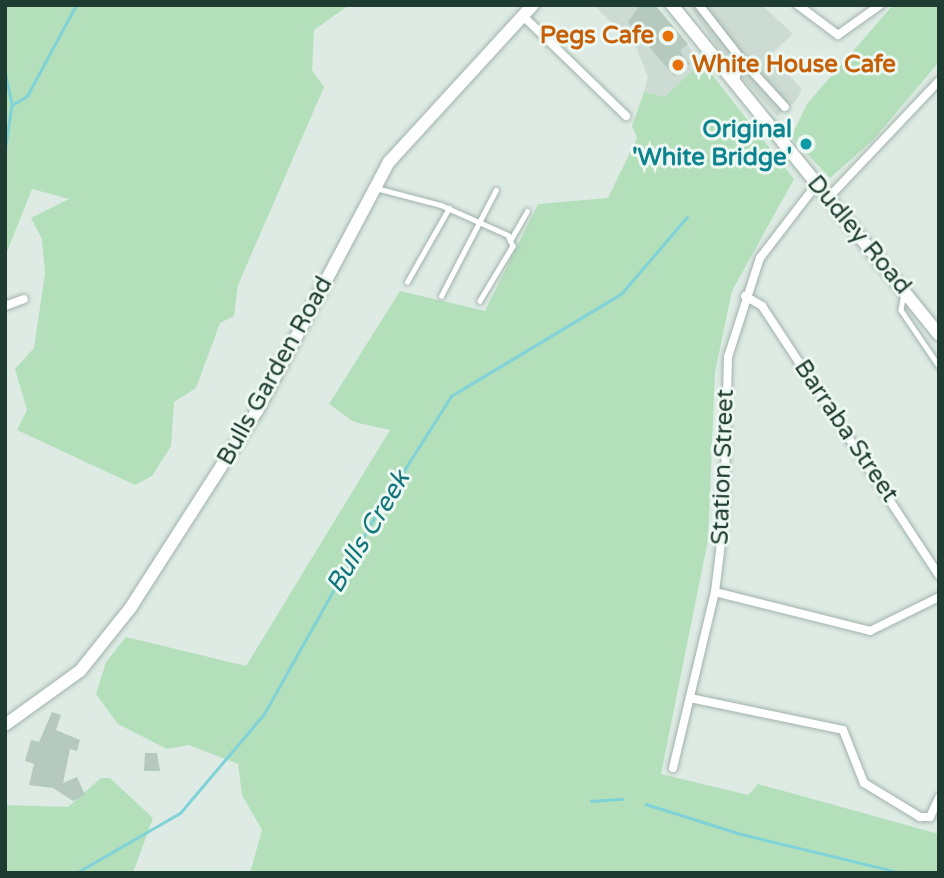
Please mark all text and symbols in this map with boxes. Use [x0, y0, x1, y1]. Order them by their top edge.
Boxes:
place label: Pegs Cafe [540, 22, 654, 50]
marker: Pegs Cafe [660, 28, 676, 44]
place label: White House Cafe [692, 51, 896, 79]
marker: White House Cafe [670, 57, 686, 73]
place label: Original 'White Bridge' [632, 116, 792, 172]
marker: Original 'White Bridge' [798, 136, 814, 152]
street label: Dudley Road [801, 170, 917, 300]
street label: Bulls Garden Road [211, 272, 339, 470]
street label: Barraba Street [788, 354, 904, 508]
street label: Station Street [706, 389, 740, 545]
water label: Bulls Creek [319, 465, 417, 599]

